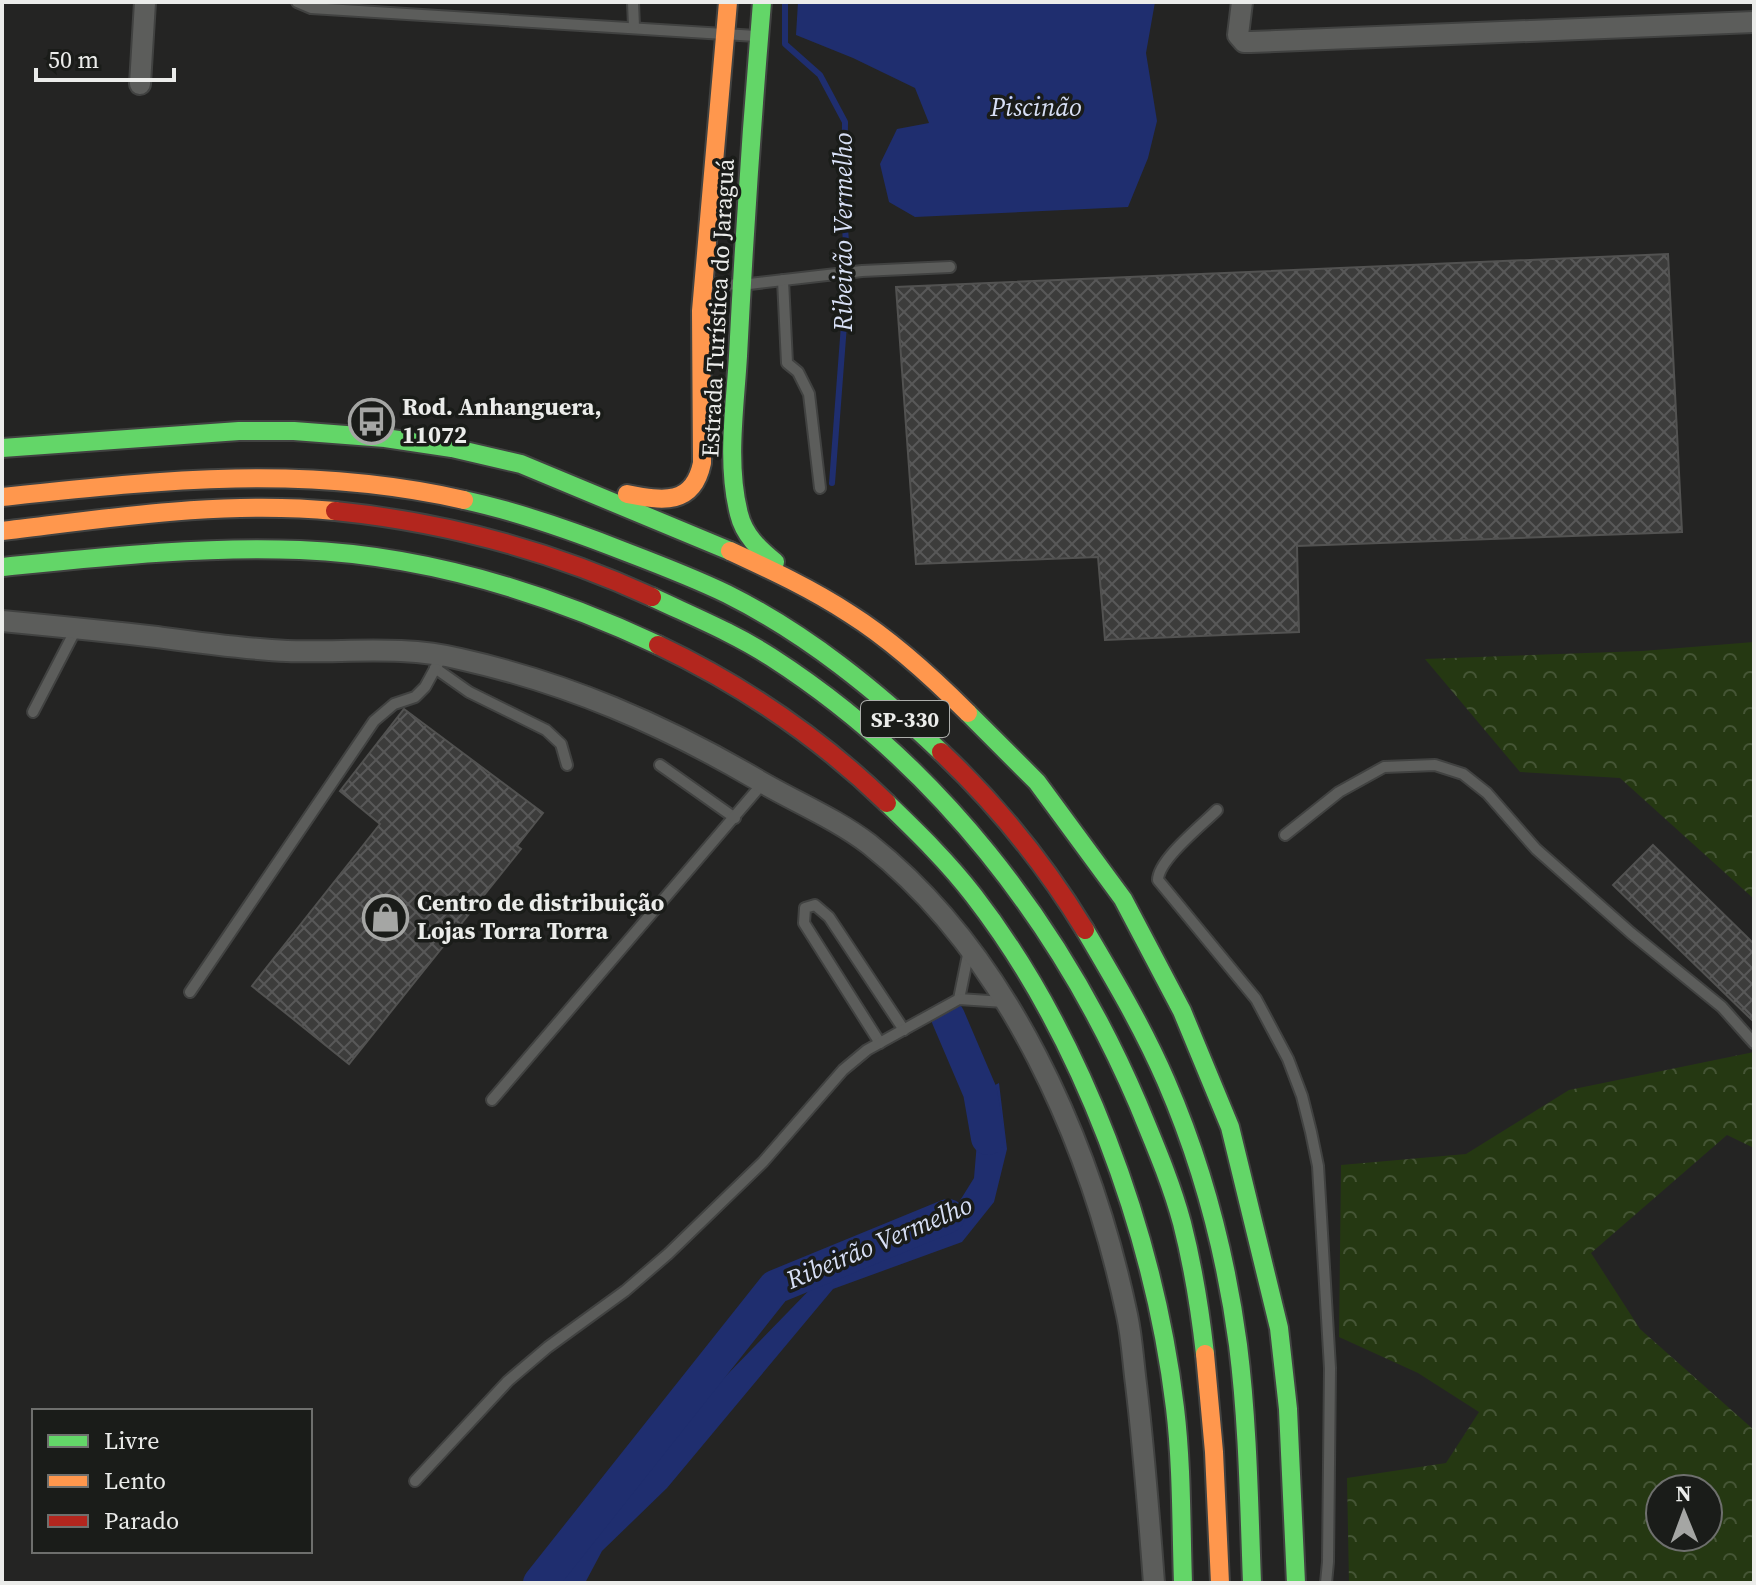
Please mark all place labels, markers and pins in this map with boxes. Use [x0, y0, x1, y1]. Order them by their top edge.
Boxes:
place label: Rod. Anhanguera, 11072 [402, 390, 602, 451]
bus stop icon: Rod. Anhanguera, 11072 [347, 397, 395, 445]
place label: Centro de distribuição Lojas Torra Torra [417, 886, 664, 947]
shop icon: Centro de distribuição Lojas Torra Torra [362, 893, 410, 941]

